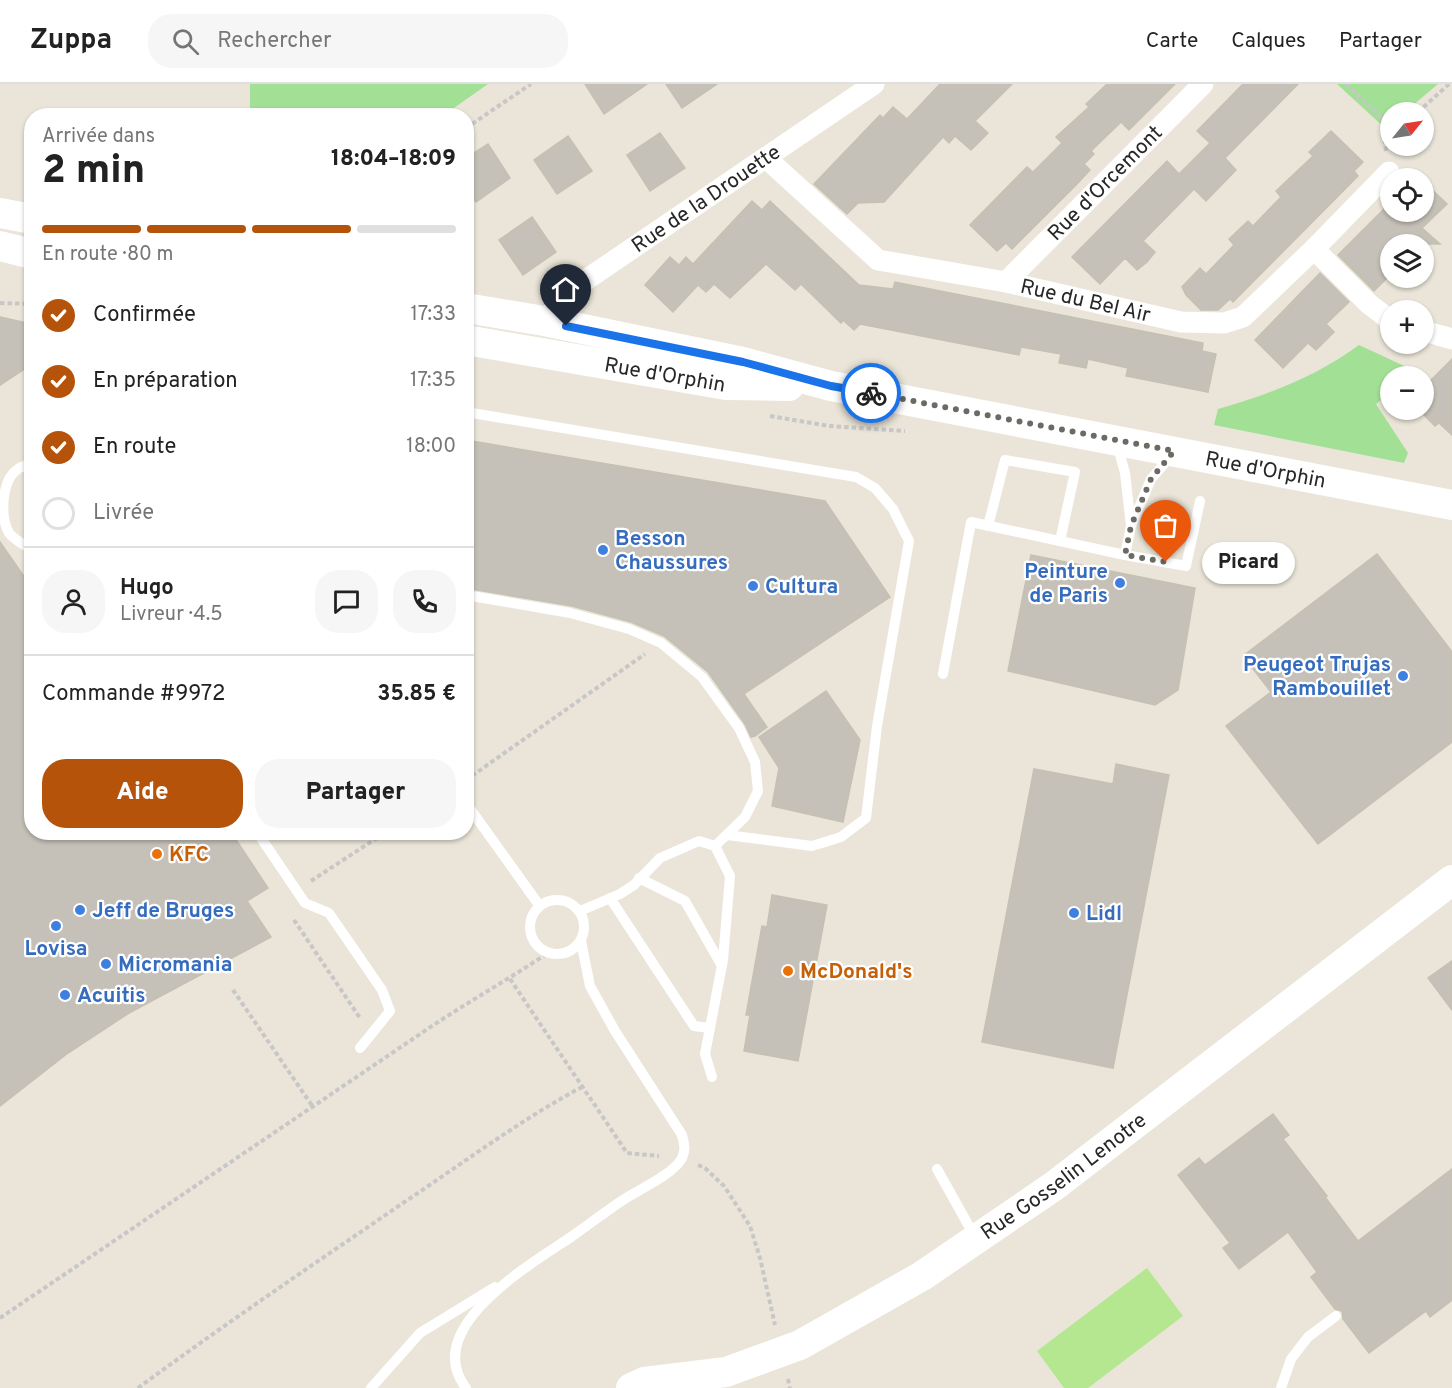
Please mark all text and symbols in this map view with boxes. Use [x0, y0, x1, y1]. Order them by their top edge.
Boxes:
search box [148, 14, 568, 68]
text: Zuppa [30, 23, 112, 59]
icon: search [169, 25, 202, 58]
text: Rechercher [217, 28, 332, 55]
text: Carte [1146, 28, 1198, 55]
text: Calques [1231, 28, 1306, 55]
text: Partager [1339, 28, 1422, 55]
north arrow [1380, 102, 1434, 156]
map controls [1380, 102, 1434, 420]
street label: Rue d'Orcemont [1042, 120, 1169, 247]
text: Arrivée dans [42, 124, 155, 150]
street label: Rue de la Drouette [627, 139, 786, 260]
text: 18:04–18:09 [331, 146, 456, 173]
text: 2 min [42, 148, 145, 197]
button: locate [1380, 168, 1434, 222]
button: layers [1380, 234, 1434, 288]
text: En route · 80 m [42, 242, 174, 268]
pin [540, 264, 591, 326]
icon: home [549, 273, 582, 306]
street label: Rue du Bel Air [1017, 274, 1153, 330]
icon: check [42, 299, 75, 332]
button: + [1380, 300, 1434, 354]
text: Confirmée [93, 302, 196, 329]
text: 17:33 [410, 302, 456, 328]
street label: Rue d'Orphin [602, 352, 727, 400]
courier [841, 363, 901, 423]
icon: check [42, 365, 75, 398]
button: − [1380, 366, 1434, 420]
text: En préparation [93, 368, 238, 395]
text: 17:35 [410, 368, 456, 394]
icon: bike [855, 377, 888, 410]
icon: check [42, 431, 75, 464]
text: En route [93, 434, 176, 461]
text: 18:00 [406, 434, 456, 460]
street label: Rue d'Orphin [1203, 446, 1328, 496]
text: Livrée [93, 500, 154, 527]
pin [1140, 500, 1191, 562]
icon: bag [1149, 509, 1182, 542]
place label: Besson Chaussures [615, 526, 728, 577]
callout: Picard [1202, 541, 1295, 583]
marker: Besson Chaussures [596, 543, 610, 557]
text: Picard [1218, 550, 1279, 576]
place label: Peinture de Paris [1024, 559, 1108, 610]
button: person [42, 570, 105, 633]
button: chat [315, 570, 378, 633]
button: phone [393, 570, 456, 633]
place label: Cultura [765, 574, 838, 601]
text: Hugo [120, 575, 174, 602]
marker: Peinture de Paris [1113, 576, 1127, 590]
marker: Cultura [746, 579, 760, 593]
text: Livreur · 4.5 [120, 602, 223, 628]
place label: Peugeot Trujas Rambouillet [1243, 652, 1391, 703]
marker: Peugeot Trujas Rambouillet [1396, 669, 1410, 683]
text: Commande #9972 [42, 681, 225, 708]
text: 35.85 € [377, 681, 456, 708]
button: Aide [42, 759, 243, 828]
button: Partager [255, 759, 456, 828]
place label: KFC [169, 842, 209, 869]
marker: KFC [150, 847, 164, 861]
place label: Jeff de Bruges [92, 898, 234, 925]
place label: Lidl [1086, 901, 1122, 928]
marker: Jeff de Bruges [73, 903, 87, 917]
marker: Lidl [1067, 906, 1081, 920]
marker: Lovisa [49, 919, 63, 933]
place label: Lovisa [24, 936, 88, 963]
place label: Micromania [118, 952, 232, 979]
marker: Micromania [99, 957, 113, 971]
place label: McDonald's [800, 959, 913, 986]
marker: McDonald's [781, 964, 795, 978]
place label: Acuitis [77, 983, 146, 1010]
marker: Acuitis [58, 988, 72, 1002]
street label: Rue Gosselin Lenotre [976, 1108, 1153, 1247]

